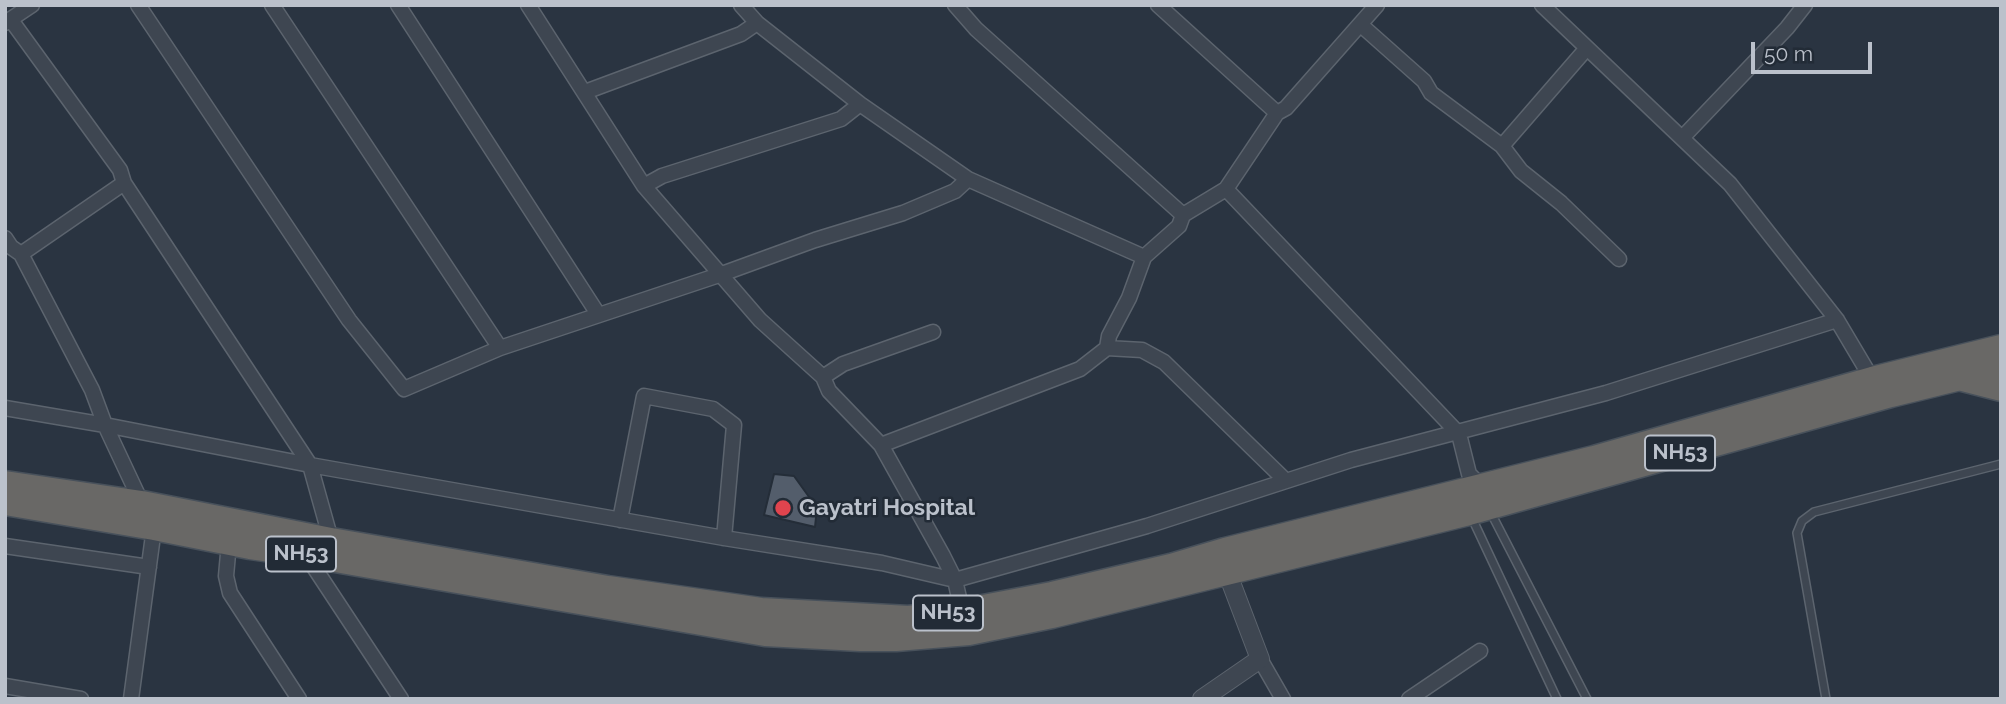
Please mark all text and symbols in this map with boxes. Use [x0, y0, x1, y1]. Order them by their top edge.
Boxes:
scale bar [1754, 28, 1875, 72]
text: 50 m [1764, 41, 1813, 66]
road number: NH53 [1645, 435, 1715, 470]
place label: Gayatri Hospital [799, 494, 975, 522]
marker: Gayatri Hospital [773, 498, 793, 518]
road number: NH53 [266, 536, 336, 572]
road number: NH53 [913, 596, 983, 630]

